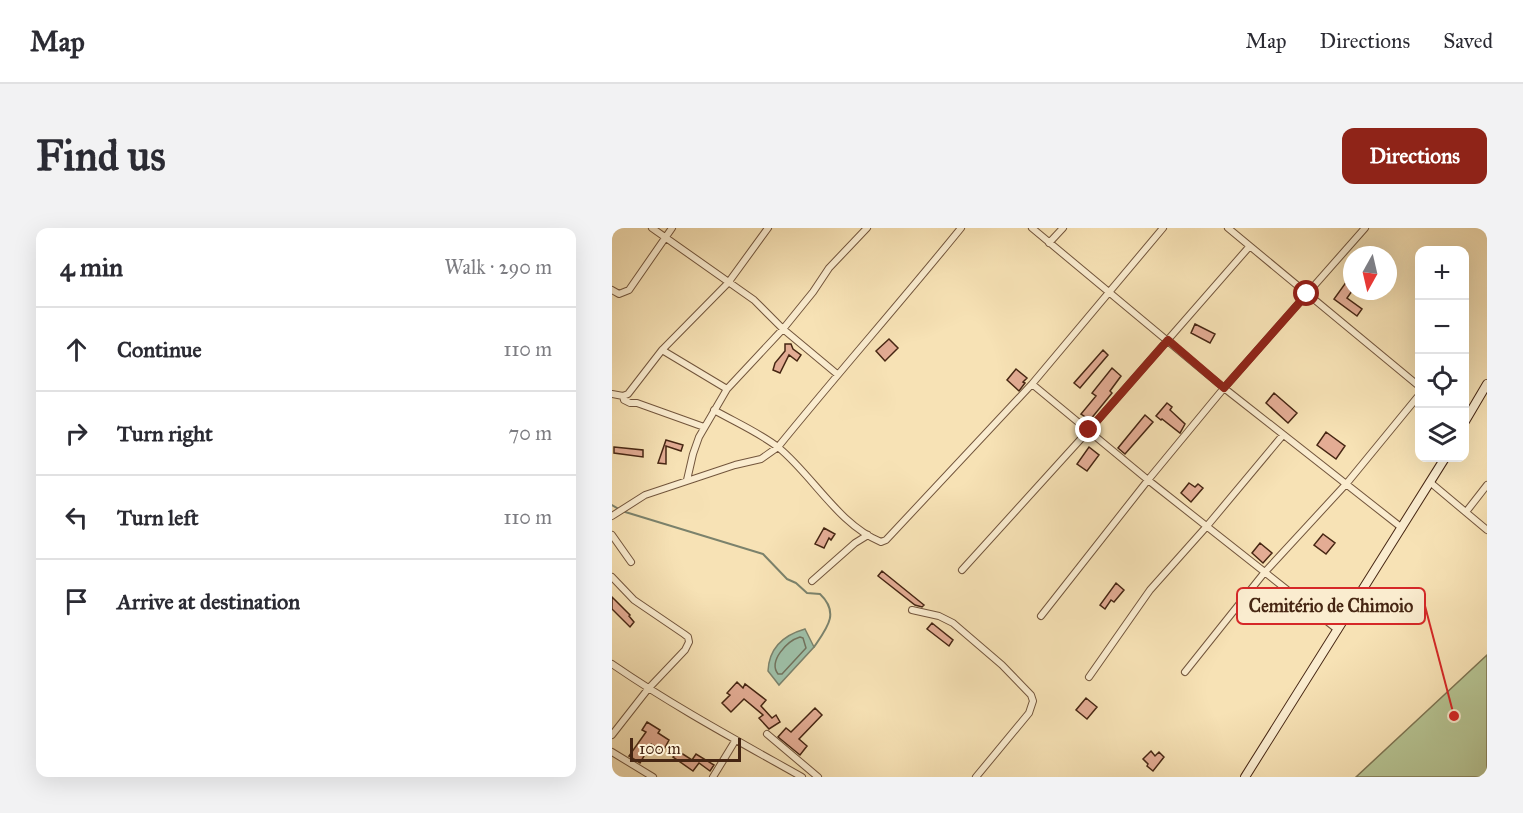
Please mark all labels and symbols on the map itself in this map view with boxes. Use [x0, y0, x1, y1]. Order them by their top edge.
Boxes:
north arrow [1343, 246, 1397, 300]
route start [1293, 280, 1319, 306]
route end [1075, 416, 1101, 442]
callout: Cemitério de Chimoio [1237, 588, 1425, 624]
text: Cemitério de Chimoio [1249, 595, 1413, 617]
scale bar [630, 735, 741, 762]

